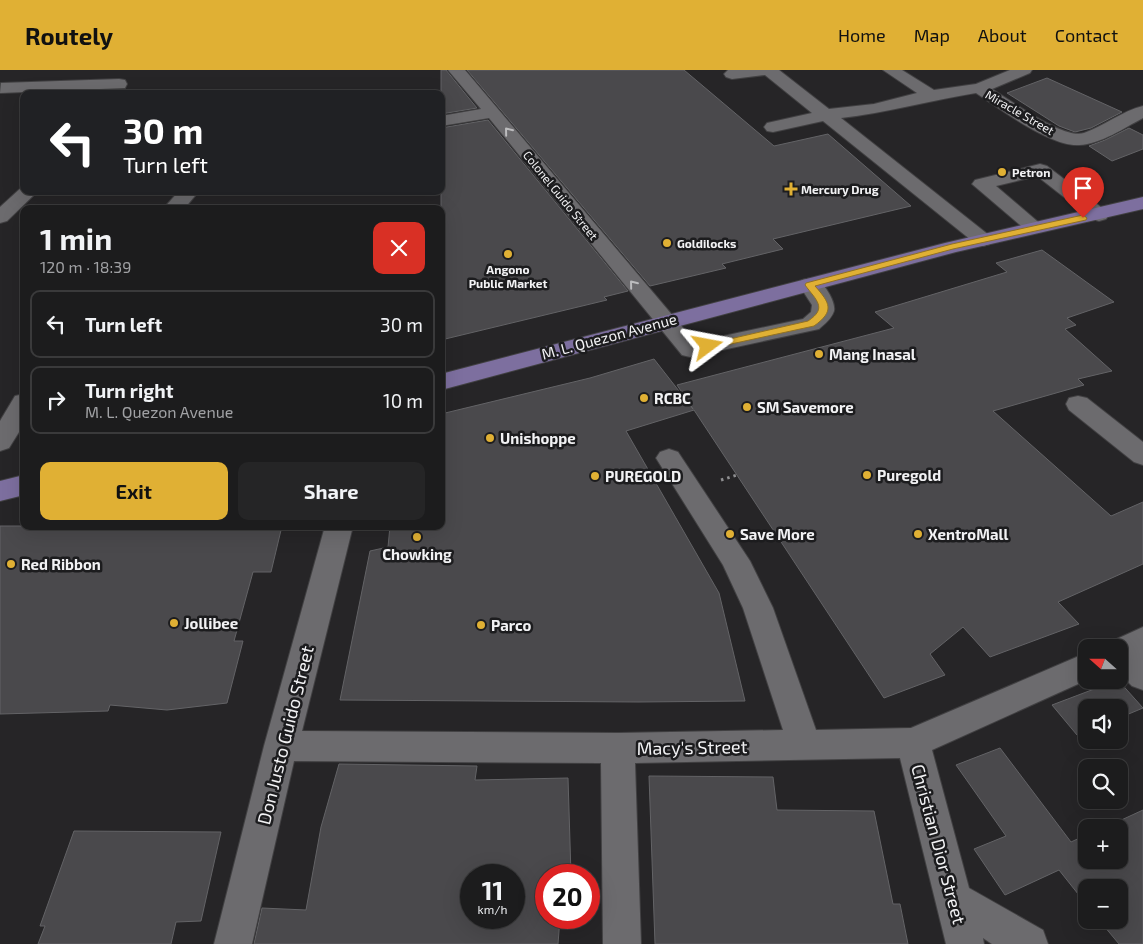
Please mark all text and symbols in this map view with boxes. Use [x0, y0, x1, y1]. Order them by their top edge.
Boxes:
text: Routely [25, 21, 113, 50]
text: Home [838, 24, 886, 46]
text: Map [914, 24, 950, 46]
text: About [978, 24, 1027, 46]
text: Contact [1055, 24, 1118, 46]
street label: Miracle Street [983, 87, 1057, 137]
text: 30 m [123, 109, 203, 151]
icon: left [40, 110, 105, 175]
one-way arrow [504, 127, 513, 136]
street label: Colonel Guido Street [521, 148, 601, 243]
text: Turn left [123, 151, 208, 177]
place label: Petron [1012, 165, 1050, 179]
marker: Petron [996, 166, 1008, 178]
pin [1062, 167, 1104, 218]
icon: arrive [1069, 174, 1097, 202]
place label: Mercury Drug [801, 182, 879, 197]
marker: Mercury Drug [785, 183, 797, 195]
text: 1 min [40, 220, 112, 256]
button: close [373, 222, 425, 274]
place label: Goldilocks [677, 236, 736, 250]
marker: Goldilocks [661, 237, 673, 249]
marker: Angono Public Market [502, 248, 514, 260]
text: 120 m · 18:39 [40, 257, 131, 276]
place label: Angono Public Market [469, 262, 547, 290]
one-way arrow [629, 280, 638, 289]
street label: M. L. Quezon Avenue [539, 309, 679, 364]
icon: left [42, 310, 70, 338]
text: Turn left [85, 313, 162, 336]
text: 30 m [380, 313, 423, 336]
position arrow [681, 319, 733, 371]
place label: Mang Inasal [829, 345, 916, 363]
marker: Mang Inasal [813, 348, 825, 360]
text: Turn right [85, 379, 173, 402]
icon: right [42, 386, 70, 414]
text: 10 m [383, 389, 423, 412]
place label: RCBC [654, 389, 691, 407]
marker: RCBC [638, 392, 650, 404]
place label: SM Savemore [757, 398, 854, 416]
marker: SM Savemore [741, 401, 753, 413]
text: M. L. Quezon Avenue [85, 402, 233, 421]
place label: Unishoppe [500, 429, 576, 447]
marker: Unishoppe [484, 432, 496, 444]
button: Exit [40, 462, 228, 520]
button: Share [238, 462, 425, 520]
place label: Puregold [877, 466, 941, 484]
place label: PUREGOLD [605, 467, 681, 485]
marker: Puregold [861, 469, 873, 481]
marker: PUREGOLD [589, 470, 601, 482]
place label: Save More [740, 525, 815, 543]
place label: XentroMall [928, 525, 1008, 543]
marker: Save More [724, 528, 736, 540]
marker: XentroMall [912, 528, 924, 540]
marker: Chowking [411, 531, 423, 543]
place label: Chowking [382, 545, 452, 563]
place label: Red Ribbon [21, 555, 101, 573]
marker: Red Ribbon [5, 558, 17, 570]
place label: Jollibee [184, 614, 238, 632]
place label: Parco [491, 616, 532, 634]
marker: Jollibee [168, 617, 180, 629]
marker: Parco [475, 619, 487, 631]
north arrow [1078, 639, 1128, 689]
map controls [1078, 639, 1128, 929]
street label: Don Justo Guido Street [252, 643, 318, 827]
button: sound [1078, 699, 1128, 749]
street label: Macy's Street [636, 735, 748, 759]
button: search [1078, 759, 1128, 809]
street label: Christian Dior Street [907, 762, 971, 927]
button: + [1078, 819, 1128, 869]
speed limit sign: 20 [535, 864, 600, 929]
text: 11 [482, 875, 503, 905]
button: − [1078, 879, 1128, 929]
text: km/h [478, 902, 507, 916]

